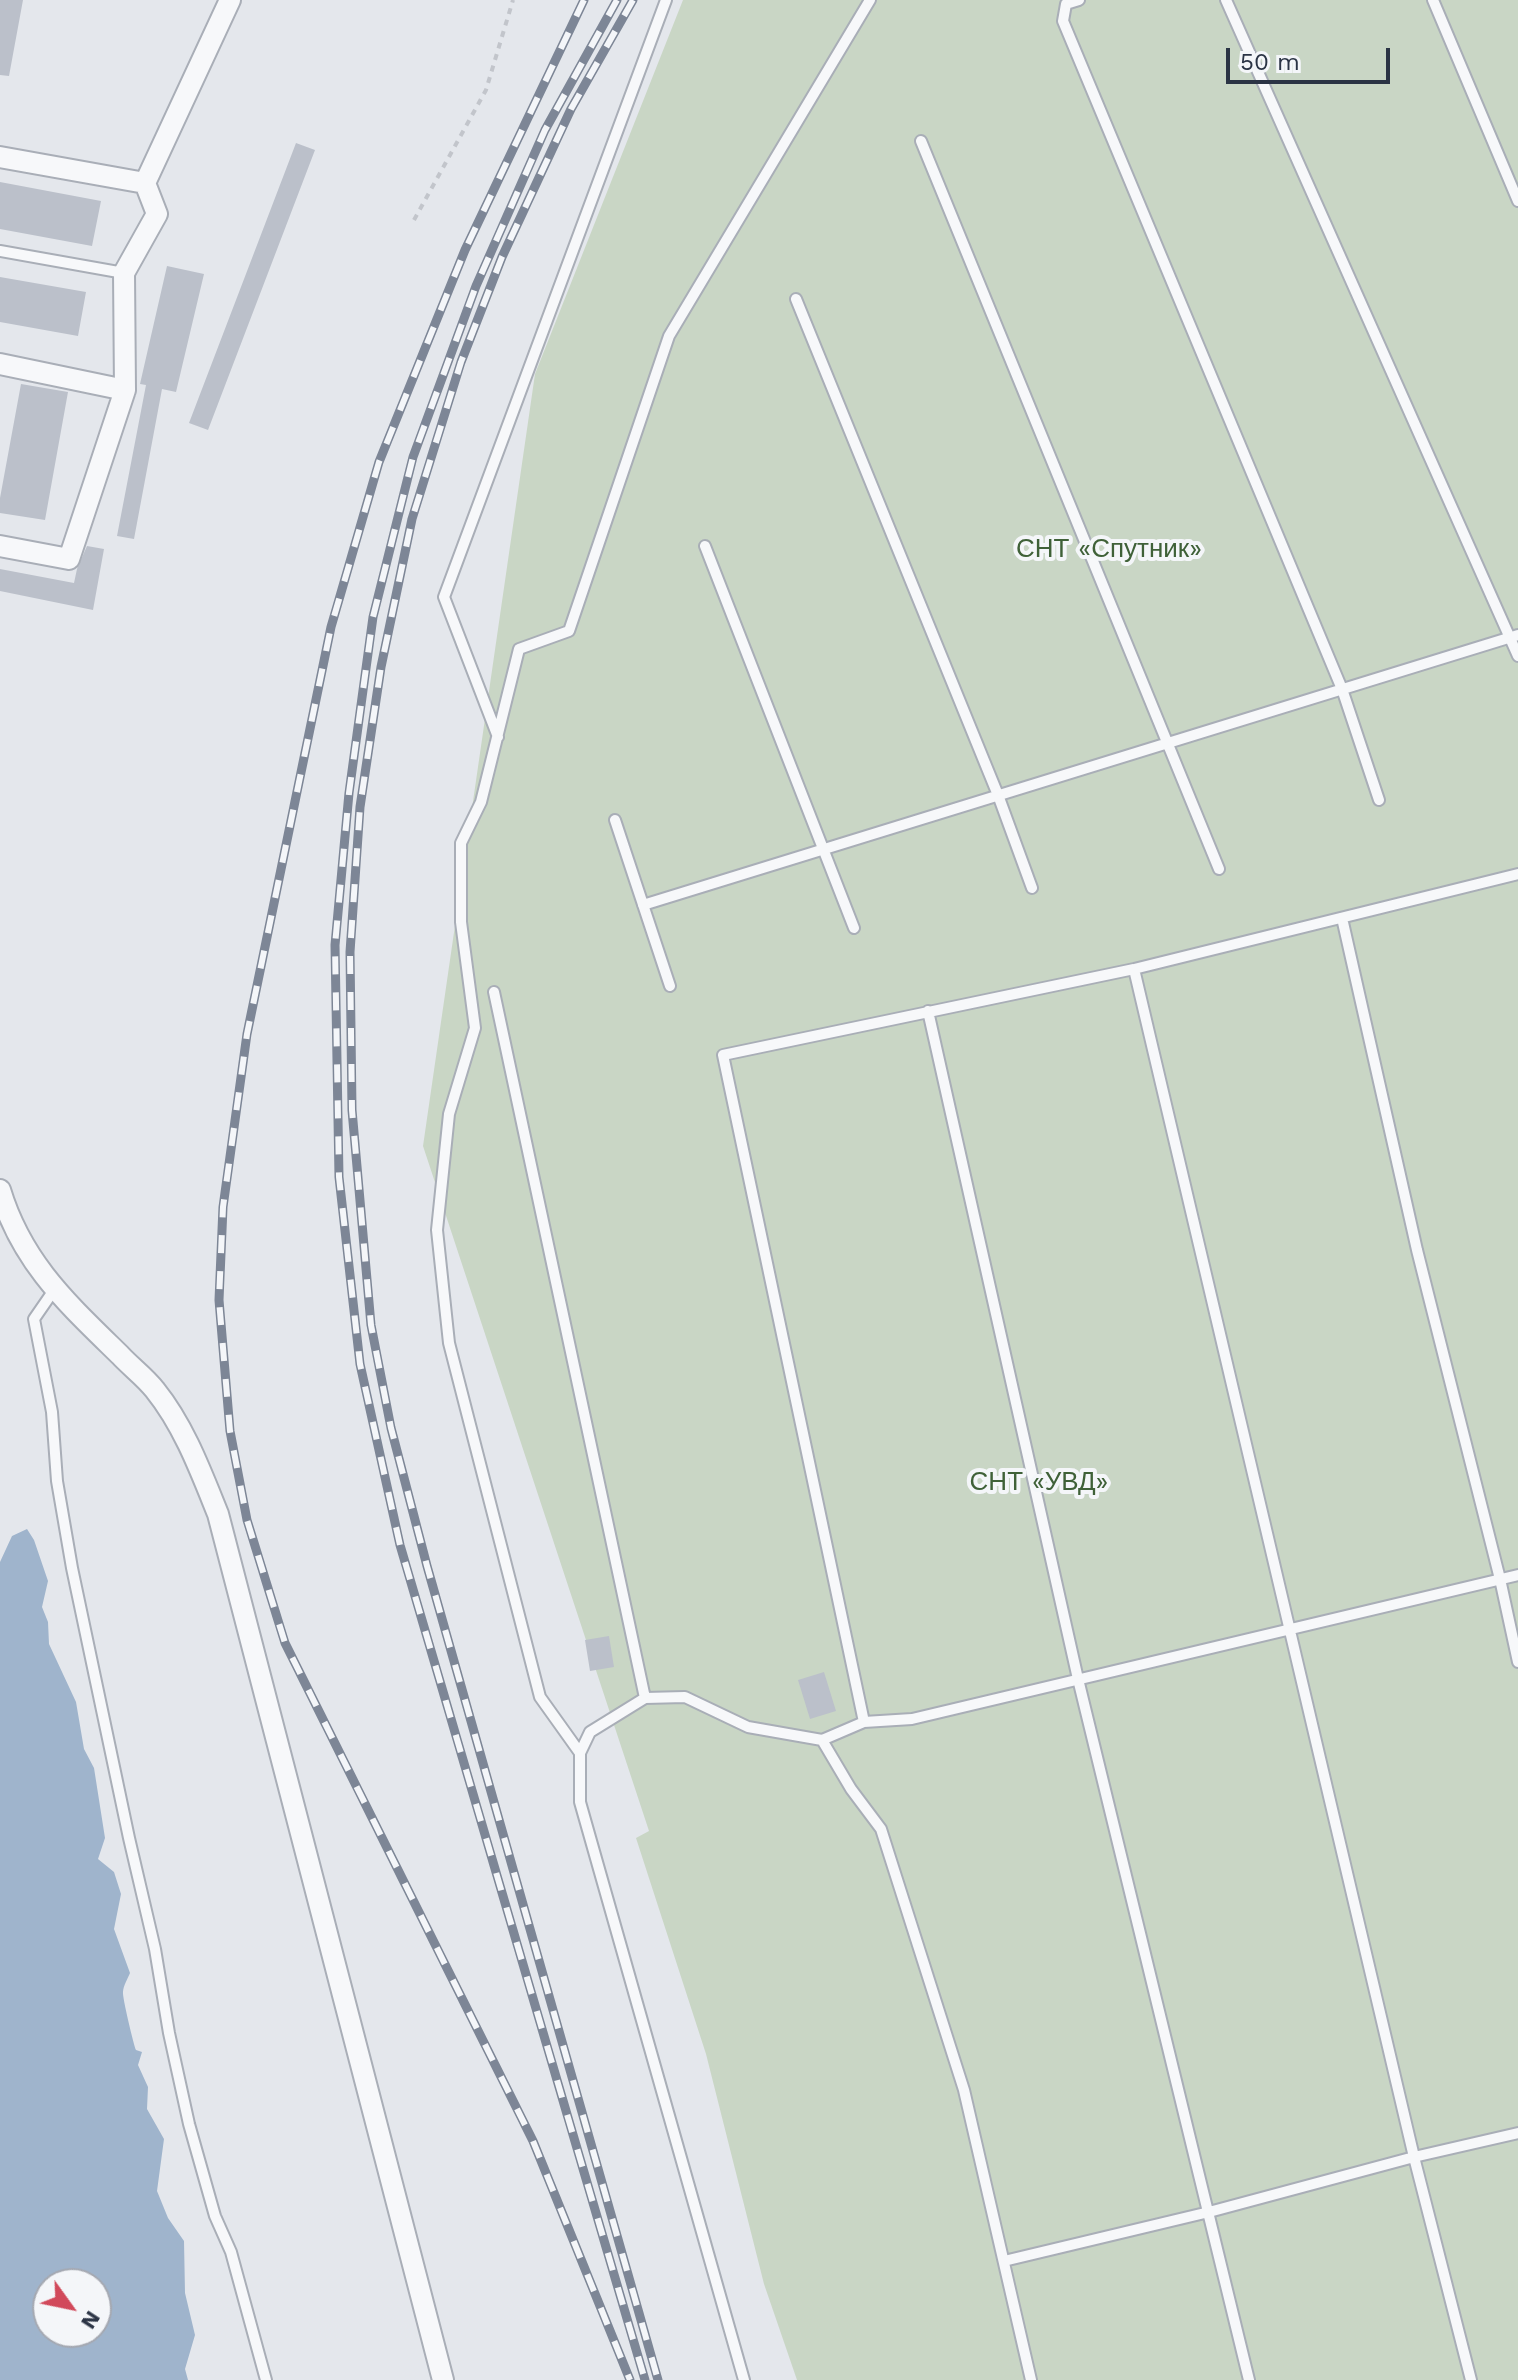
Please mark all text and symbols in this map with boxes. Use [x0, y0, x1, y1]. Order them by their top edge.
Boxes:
scale bar [1230, 32, 1394, 82]
text: 50 m [1240, 48, 1300, 76]
park label: СНТ «Спутник» [1016, 533, 1202, 565]
park label: СНТ «УВД» [970, 1466, 1108, 1498]
north arrow [32, 2268, 112, 2348]
text: N [76, 2307, 106, 2334]

